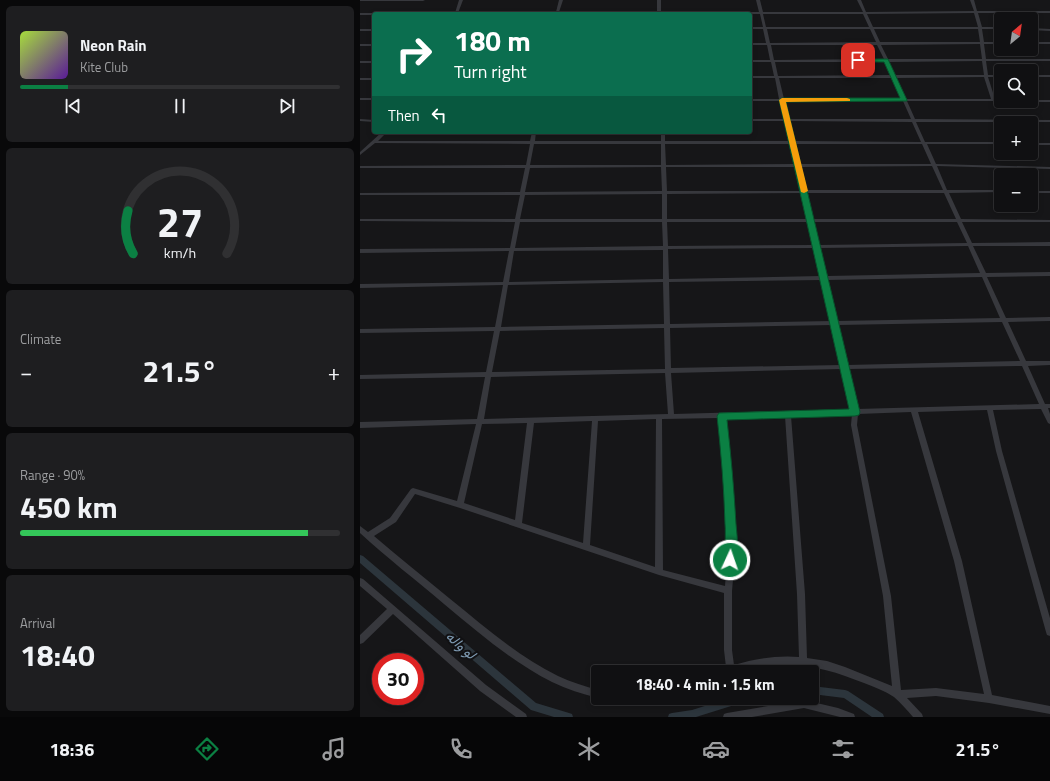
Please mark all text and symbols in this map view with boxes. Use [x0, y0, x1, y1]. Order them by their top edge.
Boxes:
north arrow [994, 12, 1038, 56]
map controls [994, 12, 1038, 212]
text: 180 m [454, 19, 531, 62]
icon: right [388, 28, 440, 80]
text: Neon Rain [80, 34, 147, 57]
pin [841, 43, 875, 77]
icon: arrive [847, 49, 869, 71]
text: Kite Club [80, 57, 128, 77]
text: Turn right [454, 58, 527, 85]
button: search [994, 64, 1038, 108]
icon: previous [62, 95, 84, 117]
icon: pause [169, 95, 191, 117]
icon: next [276, 95, 298, 117]
text: Then [388, 104, 420, 127]
icon: left [428, 104, 450, 126]
button: + [994, 116, 1038, 160]
button: − [994, 168, 1038, 212]
text: 27 [157, 190, 203, 253]
text: km/h [164, 242, 196, 264]
text: Climate [20, 329, 61, 349]
text: 21.5° [143, 348, 217, 394]
text: − [20, 355, 32, 389]
text: + [328, 355, 340, 389]
text: Range · 90% [20, 465, 85, 485]
text: 450 km [20, 484, 118, 530]
position arrow [709, 539, 751, 581]
text: Arrival [20, 613, 55, 633]
water label: لو واله [442, 626, 483, 665]
text: 18:40 [20, 632, 95, 678]
speed limit sign: 30 [372, 653, 424, 705]
text: 18:40 · 4 min · 1.5 km [635, 673, 775, 696]
icon: directions [193, 735, 221, 763]
icon: music [320, 735, 348, 763]
icon: phone [447, 735, 475, 763]
icon: climate [575, 735, 603, 763]
icon: car [702, 735, 730, 763]
icon: filters [829, 735, 857, 763]
text: 18:36 [50, 736, 94, 763]
text: 21.5° [956, 736, 1000, 763]

